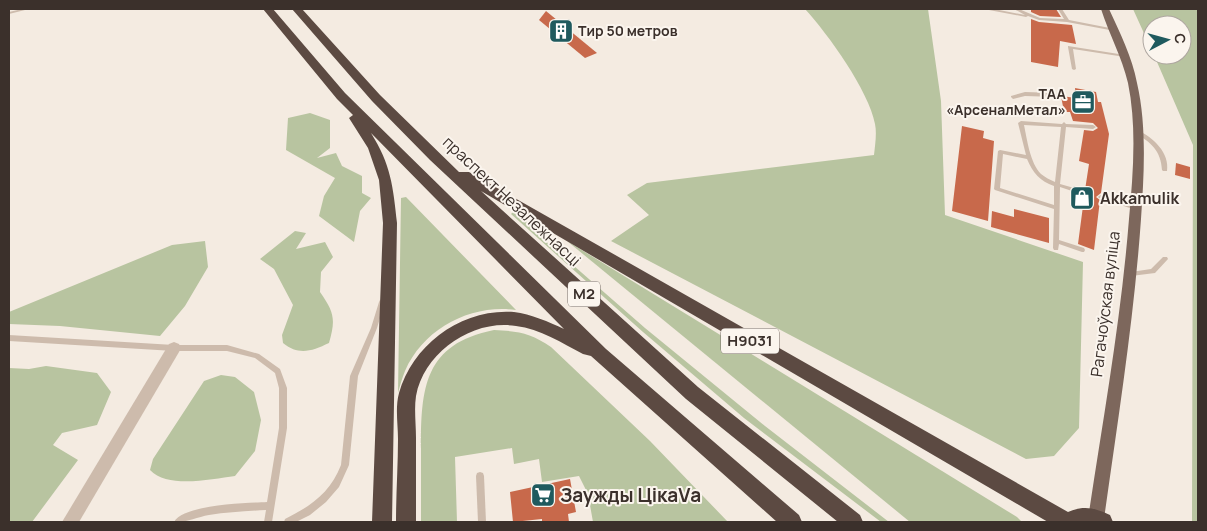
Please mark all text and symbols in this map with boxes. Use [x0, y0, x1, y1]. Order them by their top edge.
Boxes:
north arrow [1142, 15, 1192, 65]
building icon: Тир 50 метров [548, 18, 574, 44]
place label: Тир 50 метров [578, 21, 678, 40]
text: С [1170, 32, 1190, 45]
place label: ТАА «АрсеналМетал» [946, 84, 1067, 119]
office icon: ТАА «АрсеналМетал» [1070, 89, 1096, 115]
street label: праспект Незалежнасці [438, 131, 586, 271]
shop icon: Akkamulik [1069, 185, 1095, 211]
place label: Akkamulik [1100, 187, 1180, 209]
street label: Рагачоўская вуліца [1085, 230, 1125, 378]
road number: М2 [568, 282, 600, 306]
road number: Н9031 [721, 328, 779, 354]
supermarket icon: Заужды ЦікаVа [530, 482, 556, 508]
place label: Заужды ЦікаVа [560, 482, 701, 508]

